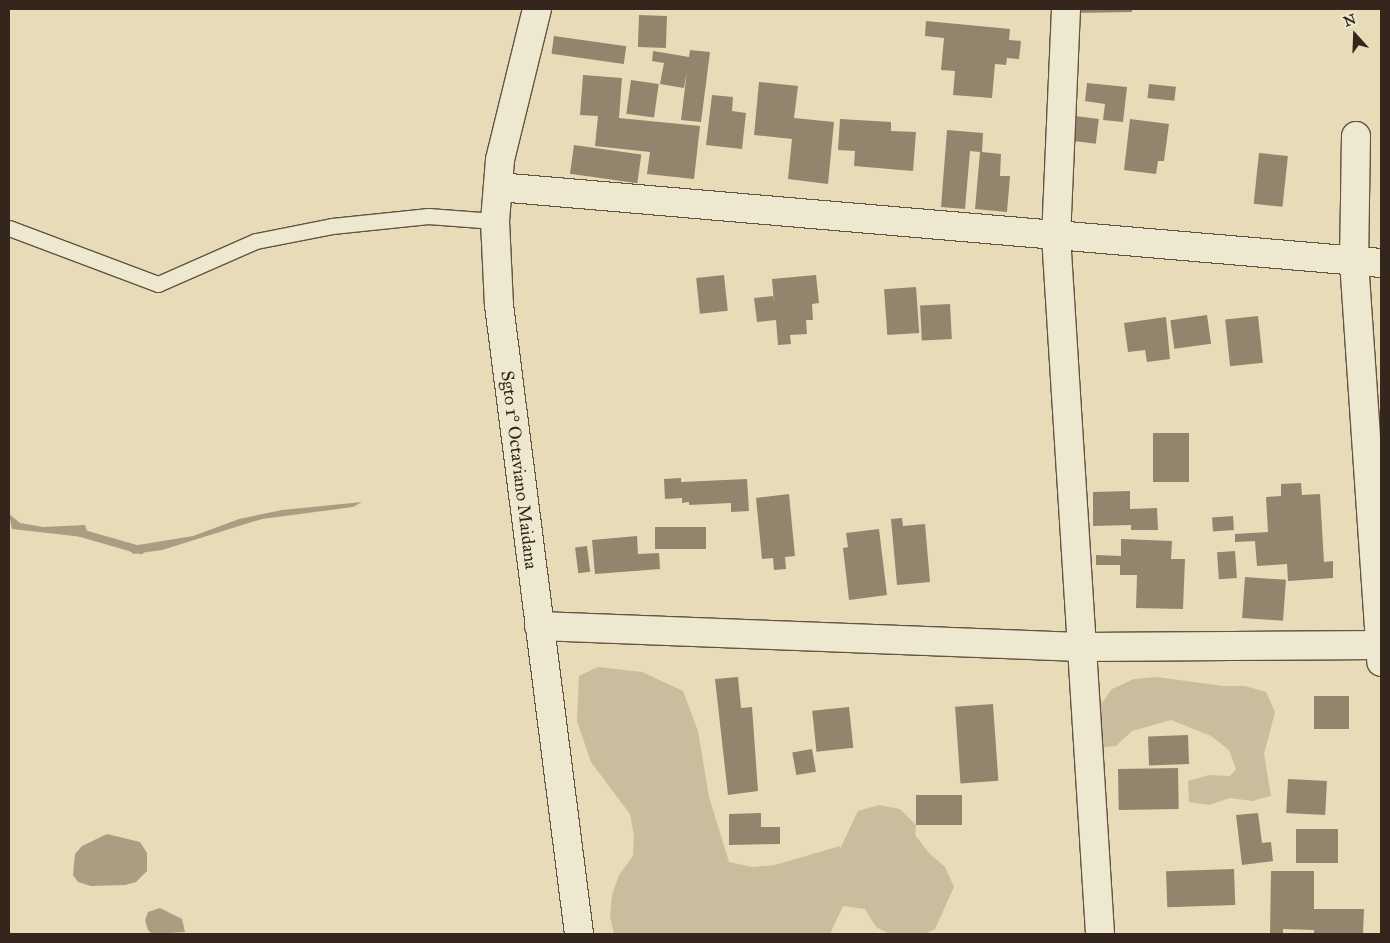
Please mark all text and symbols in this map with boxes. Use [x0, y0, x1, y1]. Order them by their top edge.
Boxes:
north arrow [1330, 10, 1380, 60]
text: N [1341, 10, 1358, 30]
street label: Sgto 1° Octaviano Maidana [496, 369, 542, 571]

